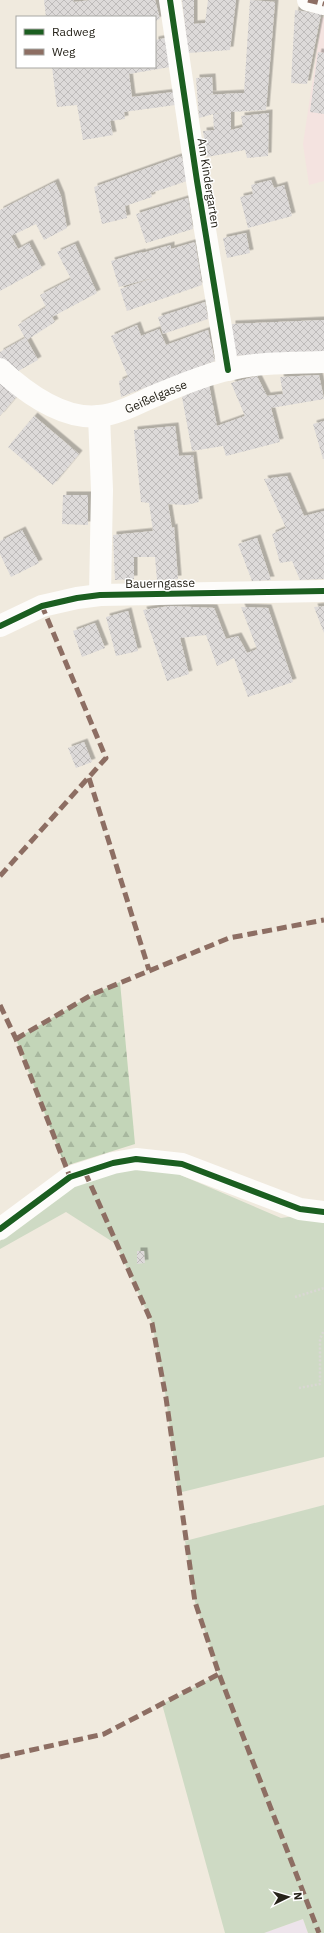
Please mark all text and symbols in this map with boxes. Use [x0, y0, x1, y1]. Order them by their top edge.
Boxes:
legend [16, 16, 156, 68]
text: Radweg [52, 24, 96, 39]
text: Weg [52, 44, 76, 59]
street label: Am Kindergarten [194, 137, 224, 229]
street label: Geißelgasse [122, 376, 189, 416]
street label: Bauerngasse [125, 575, 195, 591]
north arrow [268, 1877, 308, 1917]
text: N [291, 1892, 305, 1901]

